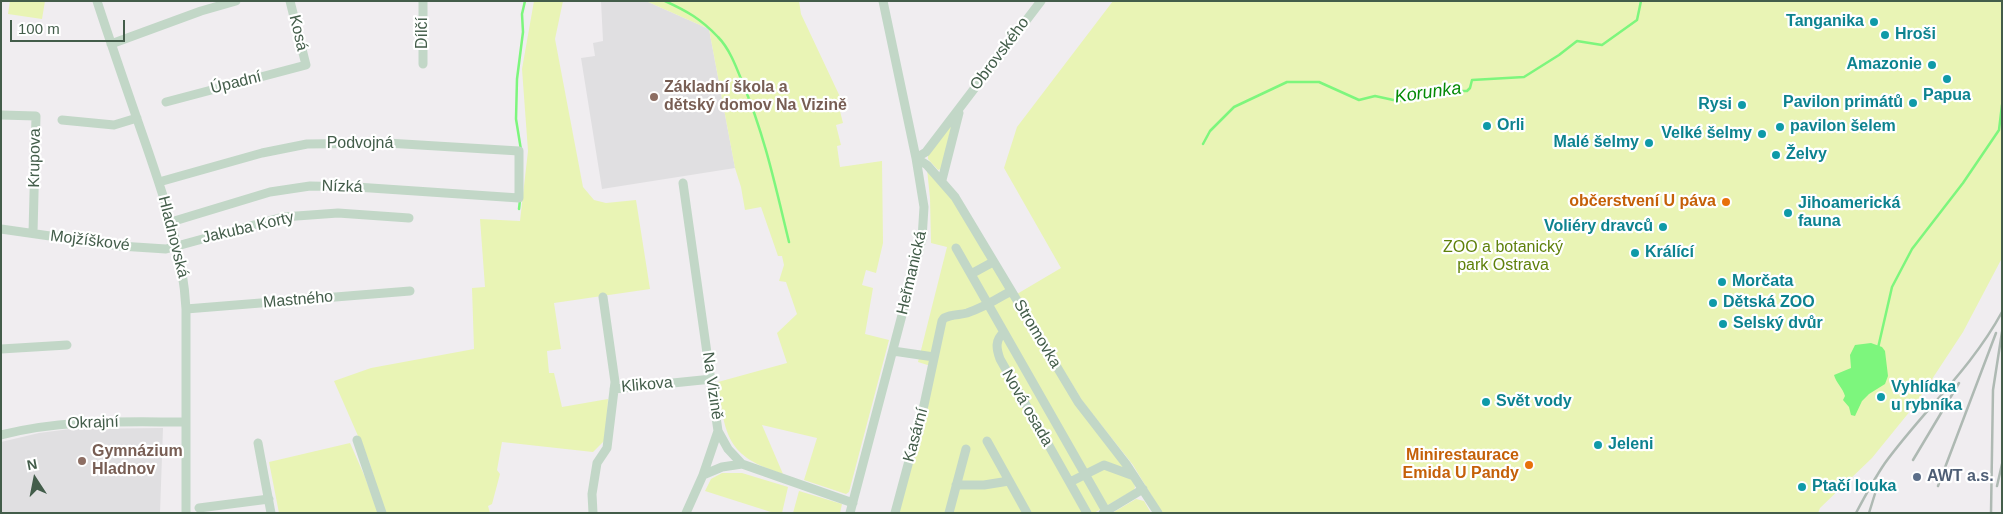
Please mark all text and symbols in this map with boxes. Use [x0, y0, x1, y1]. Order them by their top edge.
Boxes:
scale bar [12, 10, 128, 42]
place label: Tanganika [1786, 12, 1864, 32]
street label: Kosá [285, 13, 311, 53]
street label: Obrovského [966, 14, 1034, 94]
marker: Tanganika [1868, 16, 1880, 28]
street label: Dílčí [413, 17, 433, 49]
text: 100 m [18, 20, 60, 37]
place label: Hroši [1895, 25, 1936, 45]
marker: Hroši [1879, 29, 1891, 41]
place label: Amazonie [1846, 55, 1922, 75]
marker: Amazonie [1926, 59, 1938, 71]
street label: Úpadní [209, 67, 263, 99]
marker: Papua [1941, 73, 1953, 85]
place label: Základní škola a dětský domov Na Vizině [664, 78, 847, 116]
water label: Korunka [1393, 78, 1463, 108]
place label: Papua [1923, 86, 1971, 106]
marker: Základní škola a dětský domov Na Vizině [648, 91, 660, 103]
place label: Pavilon primátů [1783, 93, 1903, 113]
place label: Rysi [1698, 95, 1732, 115]
marker: Pavilon primátů [1907, 97, 1919, 109]
marker: Rysi [1736, 99, 1748, 111]
place label: Orli [1497, 116, 1525, 136]
place label: pavilon šelem [1790, 117, 1896, 137]
marker: Orli [1481, 120, 1493, 132]
marker: pavilon šelem [1774, 121, 1786, 133]
place label: Velké šelmy [1661, 124, 1752, 144]
street label: Krupova [25, 128, 45, 188]
marker: Velké šelmy [1756, 128, 1768, 140]
place label: Malé šelmy [1554, 133, 1639, 153]
street label: Podvojná [327, 134, 393, 154]
marker: Malé šelmy [1643, 137, 1655, 149]
place label: Želvy [1786, 145, 1827, 165]
marker: Želvy [1770, 149, 1782, 161]
street label: Nízká [321, 177, 363, 197]
place label: občerstvení U páva [1569, 192, 1716, 212]
street label: Hladnovská [154, 194, 192, 280]
place label: Jihoamerická fauna [1798, 194, 1900, 232]
marker: občerstvení U páva [1720, 196, 1732, 208]
marker: Jihoamerická fauna [1782, 207, 1794, 219]
street label: Jakuba Korty [200, 208, 296, 248]
place label: Voliéry dravců [1544, 217, 1653, 237]
marker: Voliéry dravců [1657, 221, 1669, 233]
street label: Mojžíškové [49, 227, 131, 255]
street label: Heřmanická [893, 229, 931, 317]
park label: ZOO a botanický park Ostrava [1443, 238, 1563, 276]
place label: Králící [1645, 243, 1694, 263]
marker: Králící [1629, 247, 1641, 259]
place label: Morčata [1732, 272, 1793, 292]
marker: Morčata [1716, 276, 1728, 288]
street label: Mastného [262, 287, 334, 313]
place label: Dětská ZOO [1723, 293, 1815, 313]
street label: Stromovka [1009, 296, 1065, 372]
marker: Dětská ZOO [1707, 297, 1719, 309]
place label: Selský dvůr [1733, 314, 1823, 334]
marker: Selský dvůr [1717, 318, 1729, 330]
street label: Na Vizině [698, 351, 726, 421]
street label: Nová osada [997, 366, 1057, 450]
street label: Klikova [620, 373, 674, 397]
place label: Vyhlídka u rybníka [1891, 378, 1962, 416]
marker: Vyhlídka u rybníka [1875, 391, 1887, 403]
place label: Svět vody [1496, 392, 1572, 412]
marker: Svět vody [1480, 396, 1492, 408]
street label: Kasární [900, 406, 932, 464]
street label: Okrajní [67, 413, 119, 433]
place label: Jeleni [1608, 435, 1653, 455]
marker: Jeleni [1592, 439, 1604, 451]
place label: Gymnázium Hladnov [92, 442, 183, 480]
place label: Minirestaurace Emida U Pandy [1403, 446, 1519, 484]
north arrow [10, 454, 60, 504]
text: N [26, 455, 39, 473]
marker: Gymnázium Hladnov [76, 455, 88, 467]
marker: Minirestaurace Emida U Pandy [1523, 459, 1535, 471]
place label: AWT a.s. [1927, 467, 1994, 487]
marker: AWT a.s. [1911, 471, 1923, 483]
place label: Ptačí louka [1812, 477, 1896, 497]
marker: Ptačí louka [1796, 481, 1808, 493]

